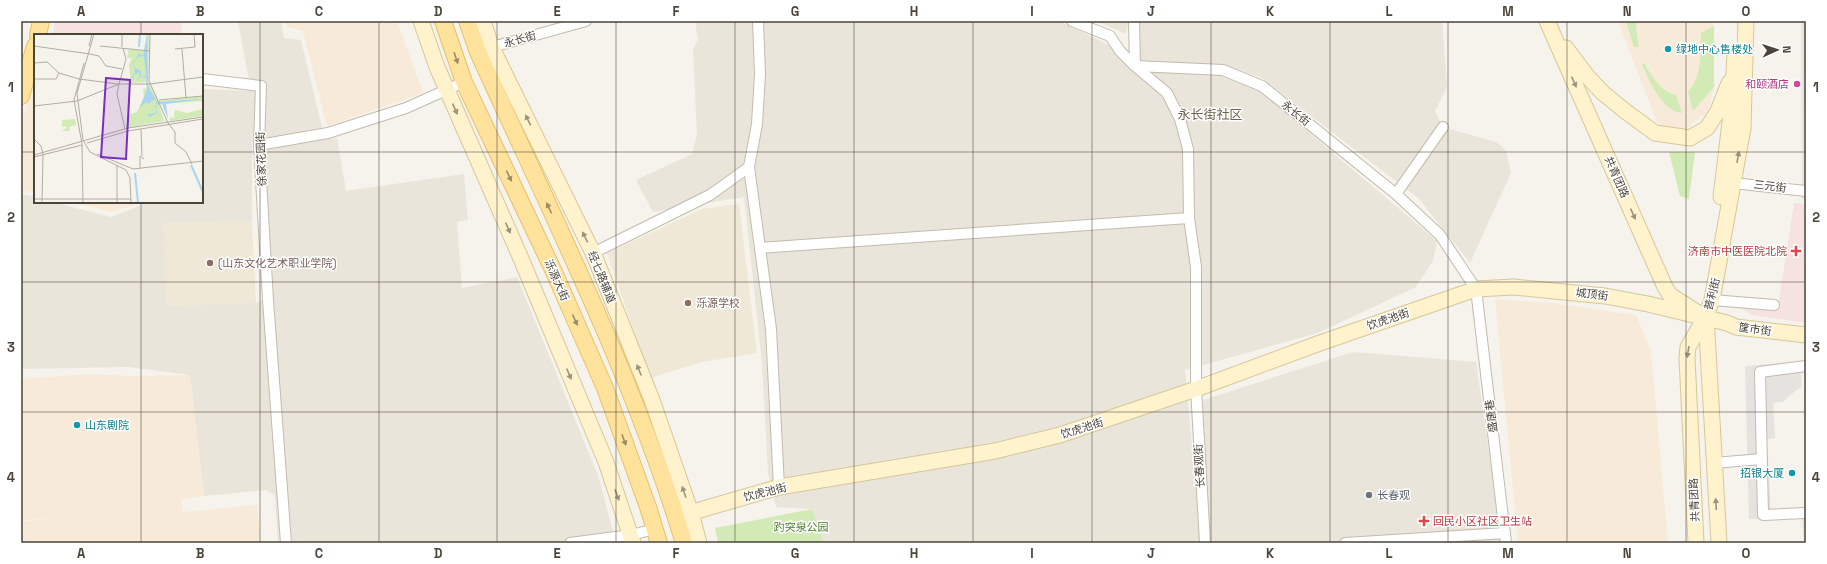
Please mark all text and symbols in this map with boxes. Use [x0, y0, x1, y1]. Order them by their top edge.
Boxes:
text: A [77, 3, 86, 20]
text: B [196, 3, 205, 20]
text: C [315, 3, 323, 20]
text: D [434, 3, 443, 20]
text: E [553, 3, 561, 20]
text: F [673, 3, 680, 20]
text: G [791, 3, 799, 20]
text: H [910, 3, 918, 20]
text: I [1030, 3, 1034, 20]
text: J [1147, 3, 1155, 20]
text: K [1266, 3, 1275, 20]
text: L [1385, 3, 1393, 20]
text: M [1502, 3, 1514, 20]
text: N [1623, 3, 1631, 20]
text: O [1742, 3, 1751, 20]
street label: 永长街 [502, 28, 538, 50]
north arrow [1757, 30, 1797, 70]
inset map [34, 34, 203, 203]
place label: 绿地中心售楼处 [1676, 42, 1753, 56]
marker: 绿地中心售楼处 [1663, 44, 1673, 54]
text: N [1780, 45, 1794, 54]
one-way arrow [453, 52, 459, 64]
one-way arrow [1571, 77, 1577, 88]
place label: 和颐酒店 [1745, 77, 1789, 91]
text: 1 [8, 79, 14, 96]
marker: 和颐酒店 [1792, 79, 1802, 89]
text: 1 [1813, 79, 1819, 96]
street label: 永长街 [1279, 97, 1313, 129]
one-way arrow [453, 104, 459, 116]
district label: 永长街社区 [1177, 106, 1243, 123]
one-way arrow [525, 114, 531, 126]
street label: 徐家花园街 [253, 131, 269, 187]
one-way arrow [1735, 151, 1741, 163]
street label: 共青团路 [1602, 154, 1632, 200]
one-way arrow [506, 171, 512, 182]
street label: 三元街 [1753, 177, 1787, 195]
one-way arrow [546, 203, 552, 214]
one-way arrow [1630, 208, 1636, 219]
text: 2 [7, 209, 15, 226]
text: 2 [1812, 209, 1820, 226]
one-way arrow [505, 223, 511, 235]
one-way arrow [582, 231, 588, 243]
place label: 济南市中医医院北院 [1688, 244, 1787, 258]
marker: 济南市中医医院北院 [1790, 245, 1802, 257]
street label: 经七路辅道 [585, 249, 619, 305]
place label: (山东文化艺术职业学院) [218, 256, 336, 270]
street label: 泺源大街 [542, 257, 572, 303]
marker: (山东文化艺术职业学院) [205, 258, 215, 268]
street label: 普利街 [1701, 276, 1723, 312]
street label: 城顶街 [1575, 285, 1609, 303]
place label: 泺源学校 [696, 296, 740, 310]
marker: 泺源学校 [683, 298, 693, 308]
street label: 饮虎池街 [1365, 305, 1411, 333]
one-way arrow [572, 314, 578, 325]
street label: 筐市街 [1738, 320, 1772, 338]
text: 3 [7, 339, 15, 356]
text: 3 [1812, 339, 1820, 356]
one-way arrow [1685, 346, 1691, 359]
one-way arrow [636, 363, 642, 375]
one-way arrow [566, 368, 572, 379]
street label: 盛唐巷 [1482, 399, 1500, 433]
street label: 饮虎池街 [1059, 415, 1105, 441]
place label: 山东剧院 [85, 418, 129, 432]
marker: 山东剧院 [72, 420, 82, 430]
one-way arrow [621, 435, 627, 447]
street label: 长春观街 [1191, 444, 1207, 488]
place label: 招银大厦 [1740, 466, 1784, 480]
marker: 招银大厦 [1787, 468, 1797, 478]
text: 4 [7, 469, 15, 486]
text: 4 [1812, 469, 1820, 486]
street label: 共青团路 [1686, 478, 1702, 522]
street label: 饮虎池街 [742, 480, 788, 504]
one-way arrow [680, 486, 686, 498]
place label: 长春观 [1377, 488, 1410, 502]
one-way arrow [615, 489, 621, 501]
marker: 长春观 [1364, 490, 1374, 500]
one-way arrow [1713, 498, 1720, 510]
place label: 回民小区社区卫生站 [1433, 514, 1532, 528]
marker: 回民小区社区卫生站 [1418, 515, 1430, 527]
park label: 趵突泉公园 [774, 520, 829, 534]
text: A [77, 545, 86, 562]
text: B [196, 545, 205, 562]
text: C [315, 545, 323, 562]
text: D [434, 545, 443, 562]
text: E [553, 545, 561, 562]
text: F [673, 545, 680, 562]
text: G [791, 545, 799, 562]
text: H [910, 545, 918, 562]
text: I [1030, 545, 1034, 562]
text: J [1147, 545, 1155, 562]
text: K [1266, 545, 1275, 562]
text: L [1385, 545, 1393, 562]
text: M [1502, 545, 1514, 562]
text: N [1623, 545, 1631, 562]
text: O [1742, 545, 1751, 562]

